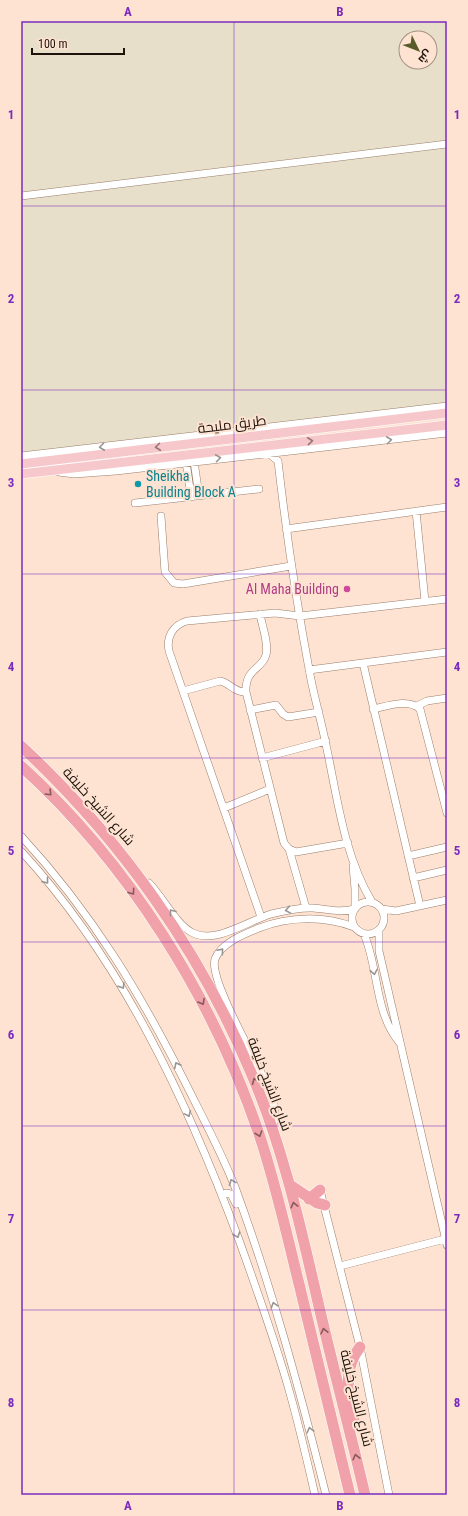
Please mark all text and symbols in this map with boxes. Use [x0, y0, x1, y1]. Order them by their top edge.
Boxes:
text: A [124, 4, 132, 19]
text: B [336, 4, 344, 19]
scale bar [32, 30, 124, 56]
north arrow [398, 30, 438, 70]
text: 100 m [38, 37, 68, 51]
text: ش [415, 47, 435, 66]
text: 1 [8, 107, 14, 122]
text: 1 [454, 107, 460, 122]
text: 2 [8, 291, 15, 306]
text: 2 [454, 291, 461, 306]
street label: طريق مليحة [197, 412, 267, 437]
one-way arrow [386, 436, 392, 445]
one-way arrow [307, 437, 313, 446]
one-way arrow [99, 442, 105, 451]
one-way arrow [155, 442, 161, 451]
one-way arrow [215, 454, 221, 463]
place label: Sheikha Building Block A [146, 468, 236, 500]
text: 3 [8, 475, 14, 490]
text: 3 [454, 475, 460, 490]
marker: Sheikha Building Block A [133, 479, 143, 489]
place label: Al Maha Building [246, 581, 339, 597]
marker: Al Maha Building [342, 584, 352, 594]
text: 4 [8, 659, 15, 674]
text: 4 [454, 659, 461, 674]
street label: شارع الشيخ خليفة [59, 764, 138, 849]
one-way arrow [44, 788, 52, 796]
text: 5 [8, 843, 15, 858]
text: 5 [454, 843, 461, 858]
one-way arrow [42, 876, 49, 883]
one-way arrow [128, 888, 135, 895]
one-way arrow [285, 906, 291, 914]
one-way arrow [170, 910, 177, 917]
one-way arrow [216, 949, 223, 956]
one-way arrow [369, 969, 378, 975]
one-way arrow [117, 982, 125, 989]
one-way arrow [197, 998, 204, 1005]
text: 6 [8, 1027, 15, 1042]
text: 6 [454, 1027, 461, 1042]
street label: شارع الشيخ خليفة [244, 1035, 295, 1134]
one-way arrow [174, 1061, 181, 1069]
one-way arrow [251, 1077, 259, 1084]
one-way arrow [183, 1111, 191, 1118]
one-way arrow [254, 1131, 263, 1138]
one-way arrow [229, 1178, 237, 1185]
one-way arrow [291, 1201, 299, 1208]
text: 7 [8, 1211, 15, 1226]
text: 7 [454, 1211, 461, 1226]
one-way arrow [232, 1231, 240, 1238]
one-way arrow [270, 1302, 279, 1309]
one-way arrow [321, 1328, 329, 1334]
street label: شارع الشيخ خليفة [336, 1348, 377, 1448]
text: 8 [8, 1395, 14, 1410]
text: 8 [454, 1395, 460, 1410]
one-way arrow [306, 1427, 315, 1434]
one-way arrow [353, 1454, 361, 1460]
text: A [124, 1498, 132, 1513]
text: B [336, 1498, 344, 1513]

